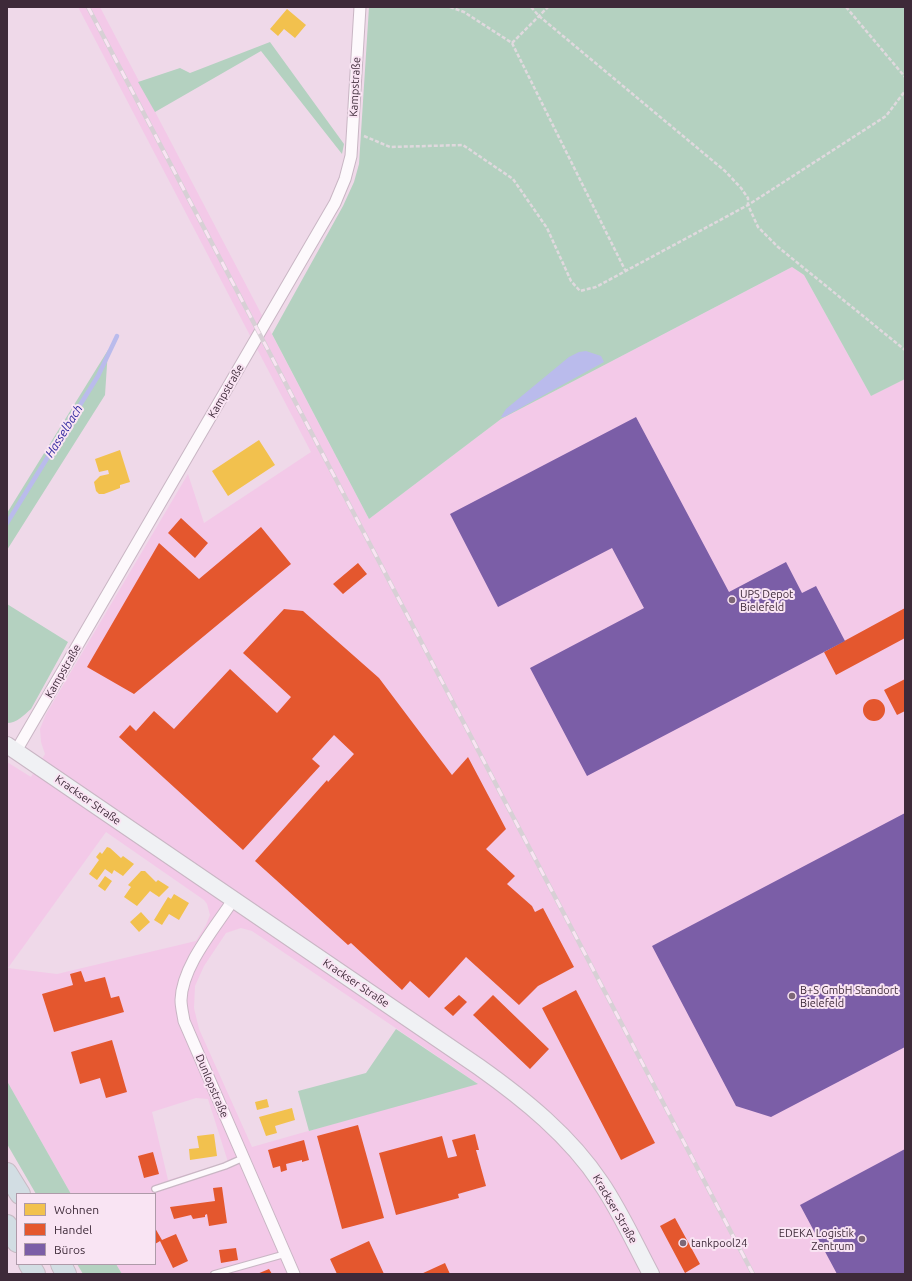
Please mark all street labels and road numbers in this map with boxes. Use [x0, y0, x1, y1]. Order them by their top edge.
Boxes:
street label: Kampstraße [347, 57, 363, 117]
street label: Kampstraße [205, 362, 247, 420]
street label: Kampstraße [42, 642, 84, 700]
street label: Krackser Straße [53, 772, 123, 828]
street label: Krackser Straße [320, 956, 392, 1010]
street label: Dunlopstraße [193, 1052, 231, 1120]
street label: Krackser Straße [590, 1172, 640, 1246]

